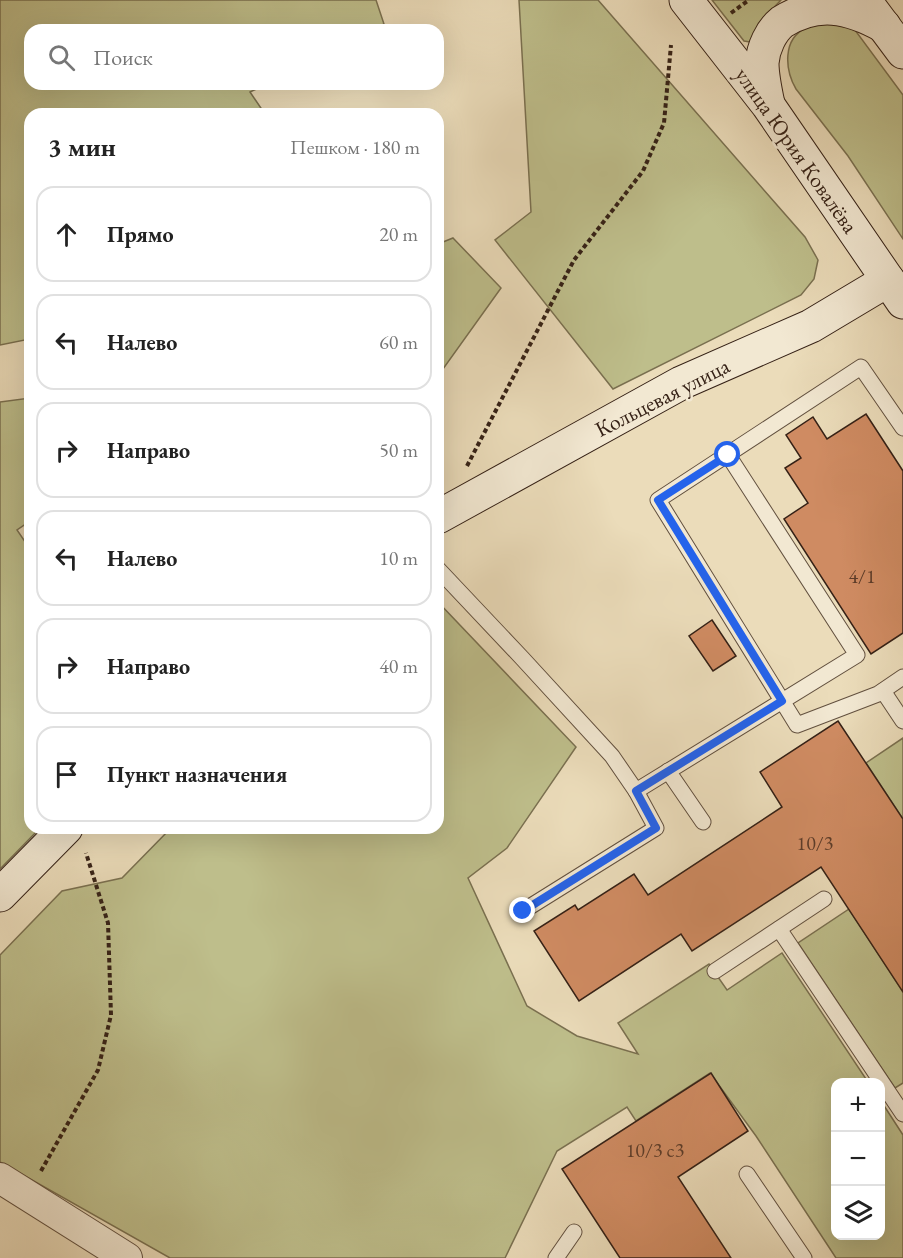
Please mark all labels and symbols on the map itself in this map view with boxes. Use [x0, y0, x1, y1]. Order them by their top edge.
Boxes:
street label: улица Юрия Ковалёва [728, 62, 865, 239]
street label: Кольцевая улица [590, 351, 735, 444]
route start [714, 441, 740, 467]
house number: 4/1 [848, 563, 876, 589]
house number: 10/3 [797, 830, 833, 856]
route end [509, 897, 535, 923]
house number: 10/3 с3 [626, 1137, 684, 1163]

